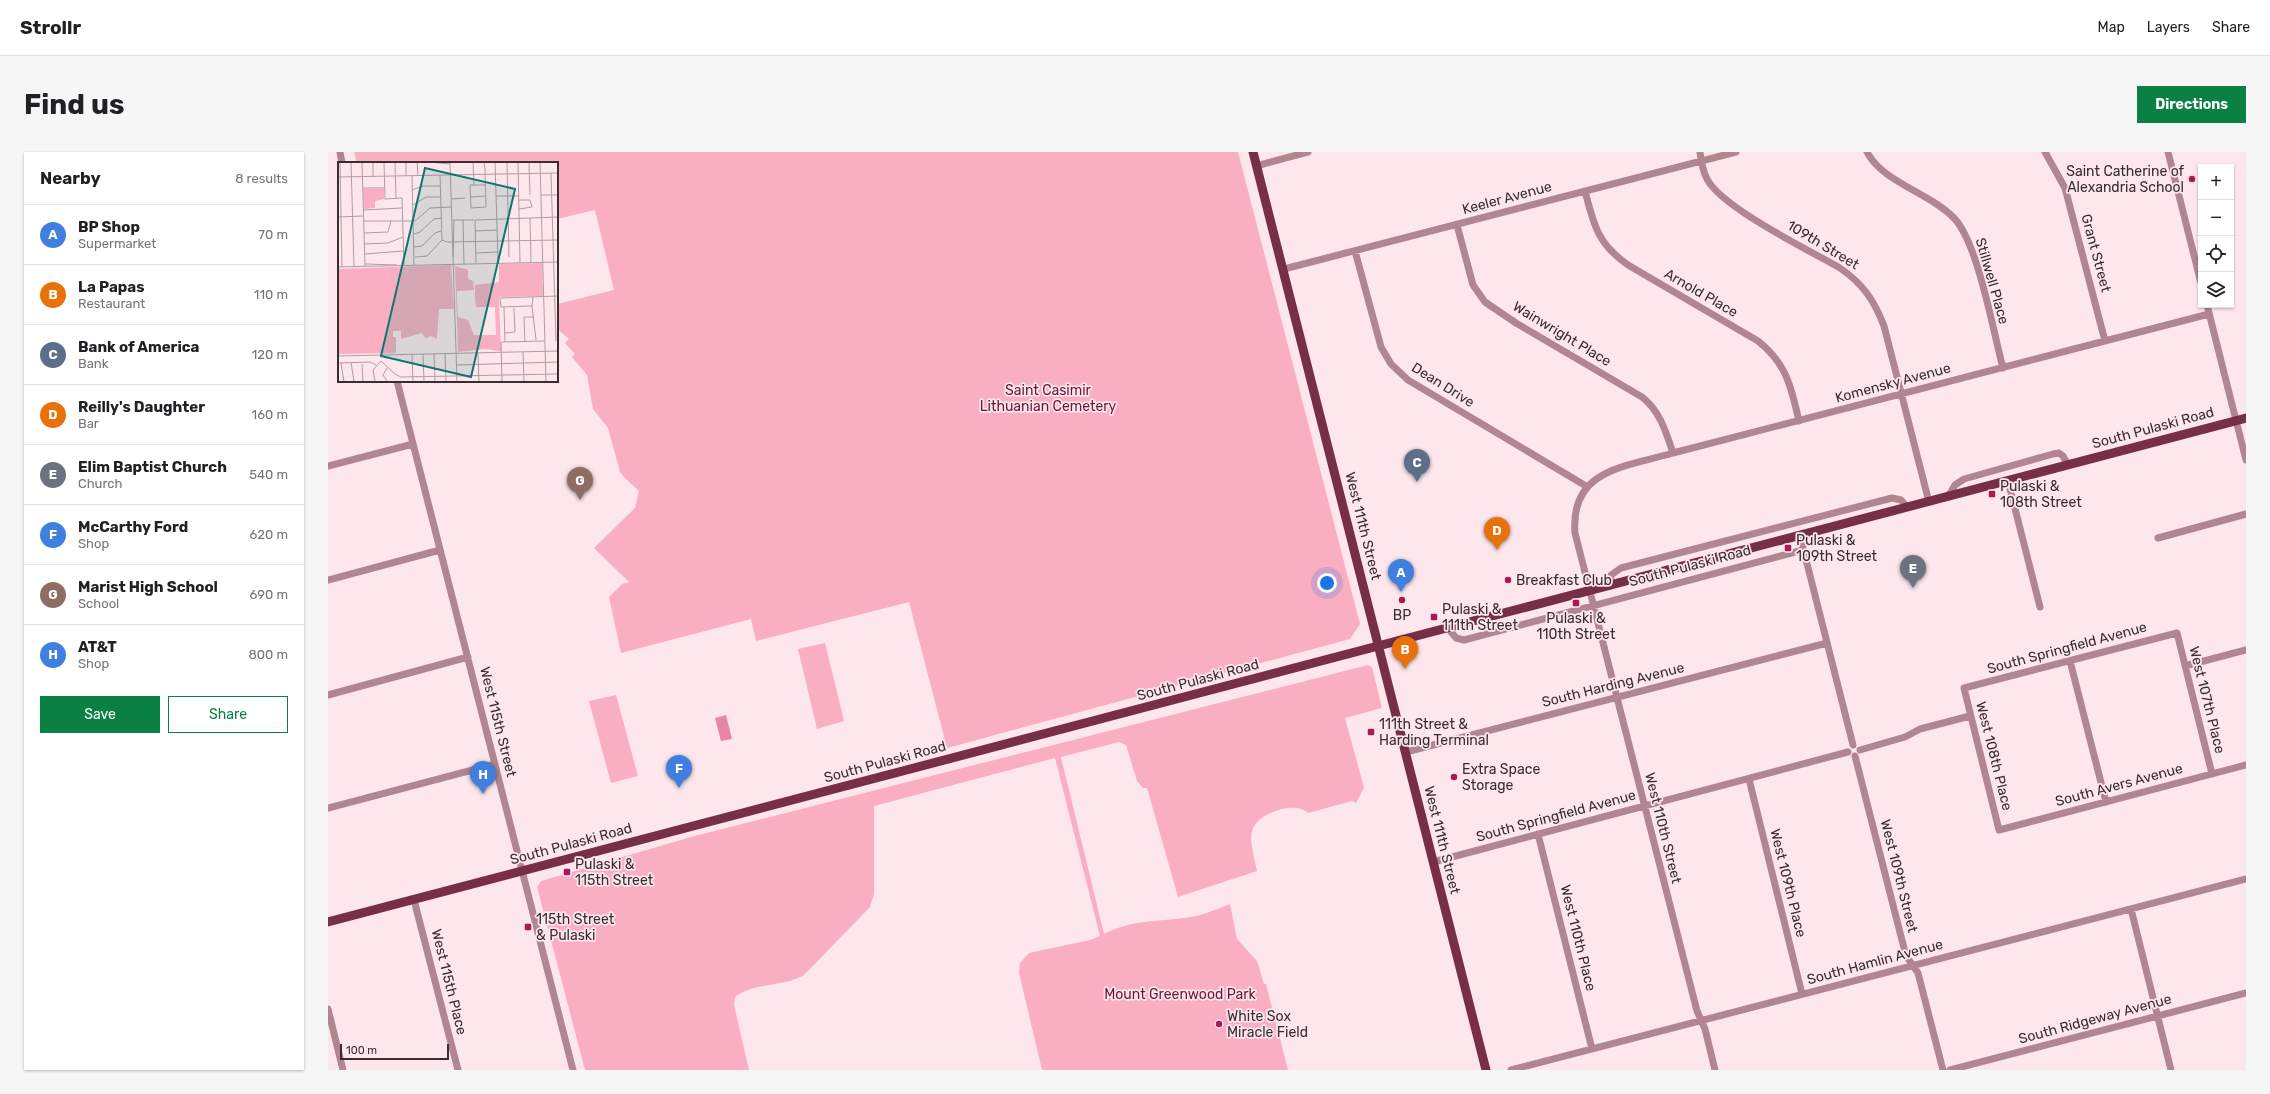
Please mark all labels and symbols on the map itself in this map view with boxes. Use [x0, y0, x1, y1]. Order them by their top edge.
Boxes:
inset map [338, 162, 558, 382]
place label: Saint Catherine of Alexandria School [2066, 163, 2185, 196]
marker: Saint Catherine of Alexandria School [2187, 174, 2197, 184]
street label: Keeler Avenue [1460, 178, 1554, 218]
street label: Grant Street [2077, 212, 2115, 294]
street label: 109th Street [1784, 217, 1863, 273]
street label: Stillwell Place [1972, 236, 2013, 326]
street label: Arnold Place [1661, 265, 1741, 321]
street label: Wainwright Place [1510, 298, 1614, 370]
street label: Dean Drive [1408, 359, 1478, 411]
street label: Komensky Avenue [1834, 359, 1953, 407]
park label: Saint Casimir Lithuanian Cemetery [980, 382, 1117, 415]
street label: South Pulaski Road [2090, 404, 2216, 452]
pin: C [1404, 449, 1430, 482]
pin: G [567, 467, 593, 500]
street label: West 111th Street [1341, 470, 1385, 582]
place label: Pulaski & 108th Street [2000, 478, 2082, 511]
marker: Pulaski & 108th Street [1987, 489, 1997, 499]
pin: D [1484, 517, 1510, 550]
place label: Pulaski & 109th Street [1796, 532, 1878, 565]
street label: South Pulaski Road [1627, 542, 1753, 590]
marker: Pulaski & 109th Street [1783, 543, 1793, 553]
pin: E [1900, 555, 1926, 588]
pin: A [1388, 559, 1414, 592]
place label: Breakfast Club [1516, 572, 1612, 589]
your location [1317, 573, 1337, 593]
marker: Breakfast Club [1503, 575, 1513, 585]
marker: BP [1397, 595, 1407, 605]
marker: Pulaski & 110th Street [1571, 598, 1581, 608]
place label: Pulaski & 111th Street [1442, 601, 1518, 634]
place label: BP [1393, 607, 1411, 624]
place label: Pulaski & 110th Street [1537, 610, 1616, 643]
marker: Pulaski & 111th Street [1429, 612, 1439, 622]
street label: South Springfield Avenue [1985, 618, 2149, 678]
pin: B [1392, 636, 1418, 669]
street label: West 107th Place [2185, 645, 2229, 756]
street label: South Pulaski Road [1135, 656, 1261, 704]
street label: South Harding Avenue [1540, 659, 1686, 711]
street label: West 115th Street [476, 665, 520, 779]
street label: West 108th Place [1972, 700, 2016, 812]
place label: 111th Street & Harding Terminal [1379, 716, 1489, 749]
marker: 111th Street & Harding Terminal [1366, 727, 1376, 737]
street label: South Pulaski Road [822, 738, 948, 786]
pin: F [666, 755, 692, 788]
street label: South Avers Avenue [2053, 760, 2185, 810]
pin: H [470, 761, 496, 794]
place label: Extra Space Storage [1462, 761, 1540, 794]
street label: West 110th Street [1641, 771, 1685, 886]
marker: Extra Space Storage [1449, 772, 1459, 782]
street label: West 111th Street [1420, 784, 1464, 896]
street label: South Springfield Avenue [1474, 786, 1638, 846]
street label: West 109th Street [1877, 818, 1921, 935]
street label: South Pulaski Road [508, 820, 634, 868]
street label: West 109th Place [1766, 827, 1810, 939]
place label: Pulaski & 115th Street [575, 856, 654, 889]
marker: Pulaski & 115th Street [562, 867, 572, 877]
street label: West 110th Place [1557, 883, 1599, 993]
place label: 115th Street & Pulaski [536, 911, 615, 944]
marker: 115th Street & Pulaski [523, 922, 533, 932]
street label: West 115th Place [428, 927, 470, 1037]
street label: South Hamlin Avenue [1805, 936, 1945, 988]
park label: Mount Greenwood Park [1104, 986, 1257, 1003]
street label: South Ridgeway Avenue [2017, 990, 2173, 1048]
place label: White Sox Miracle Field [1227, 1008, 1308, 1041]
marker: White Sox Miracle Field [1214, 1019, 1224, 1029]
scale bar [340, 1042, 449, 1061]

